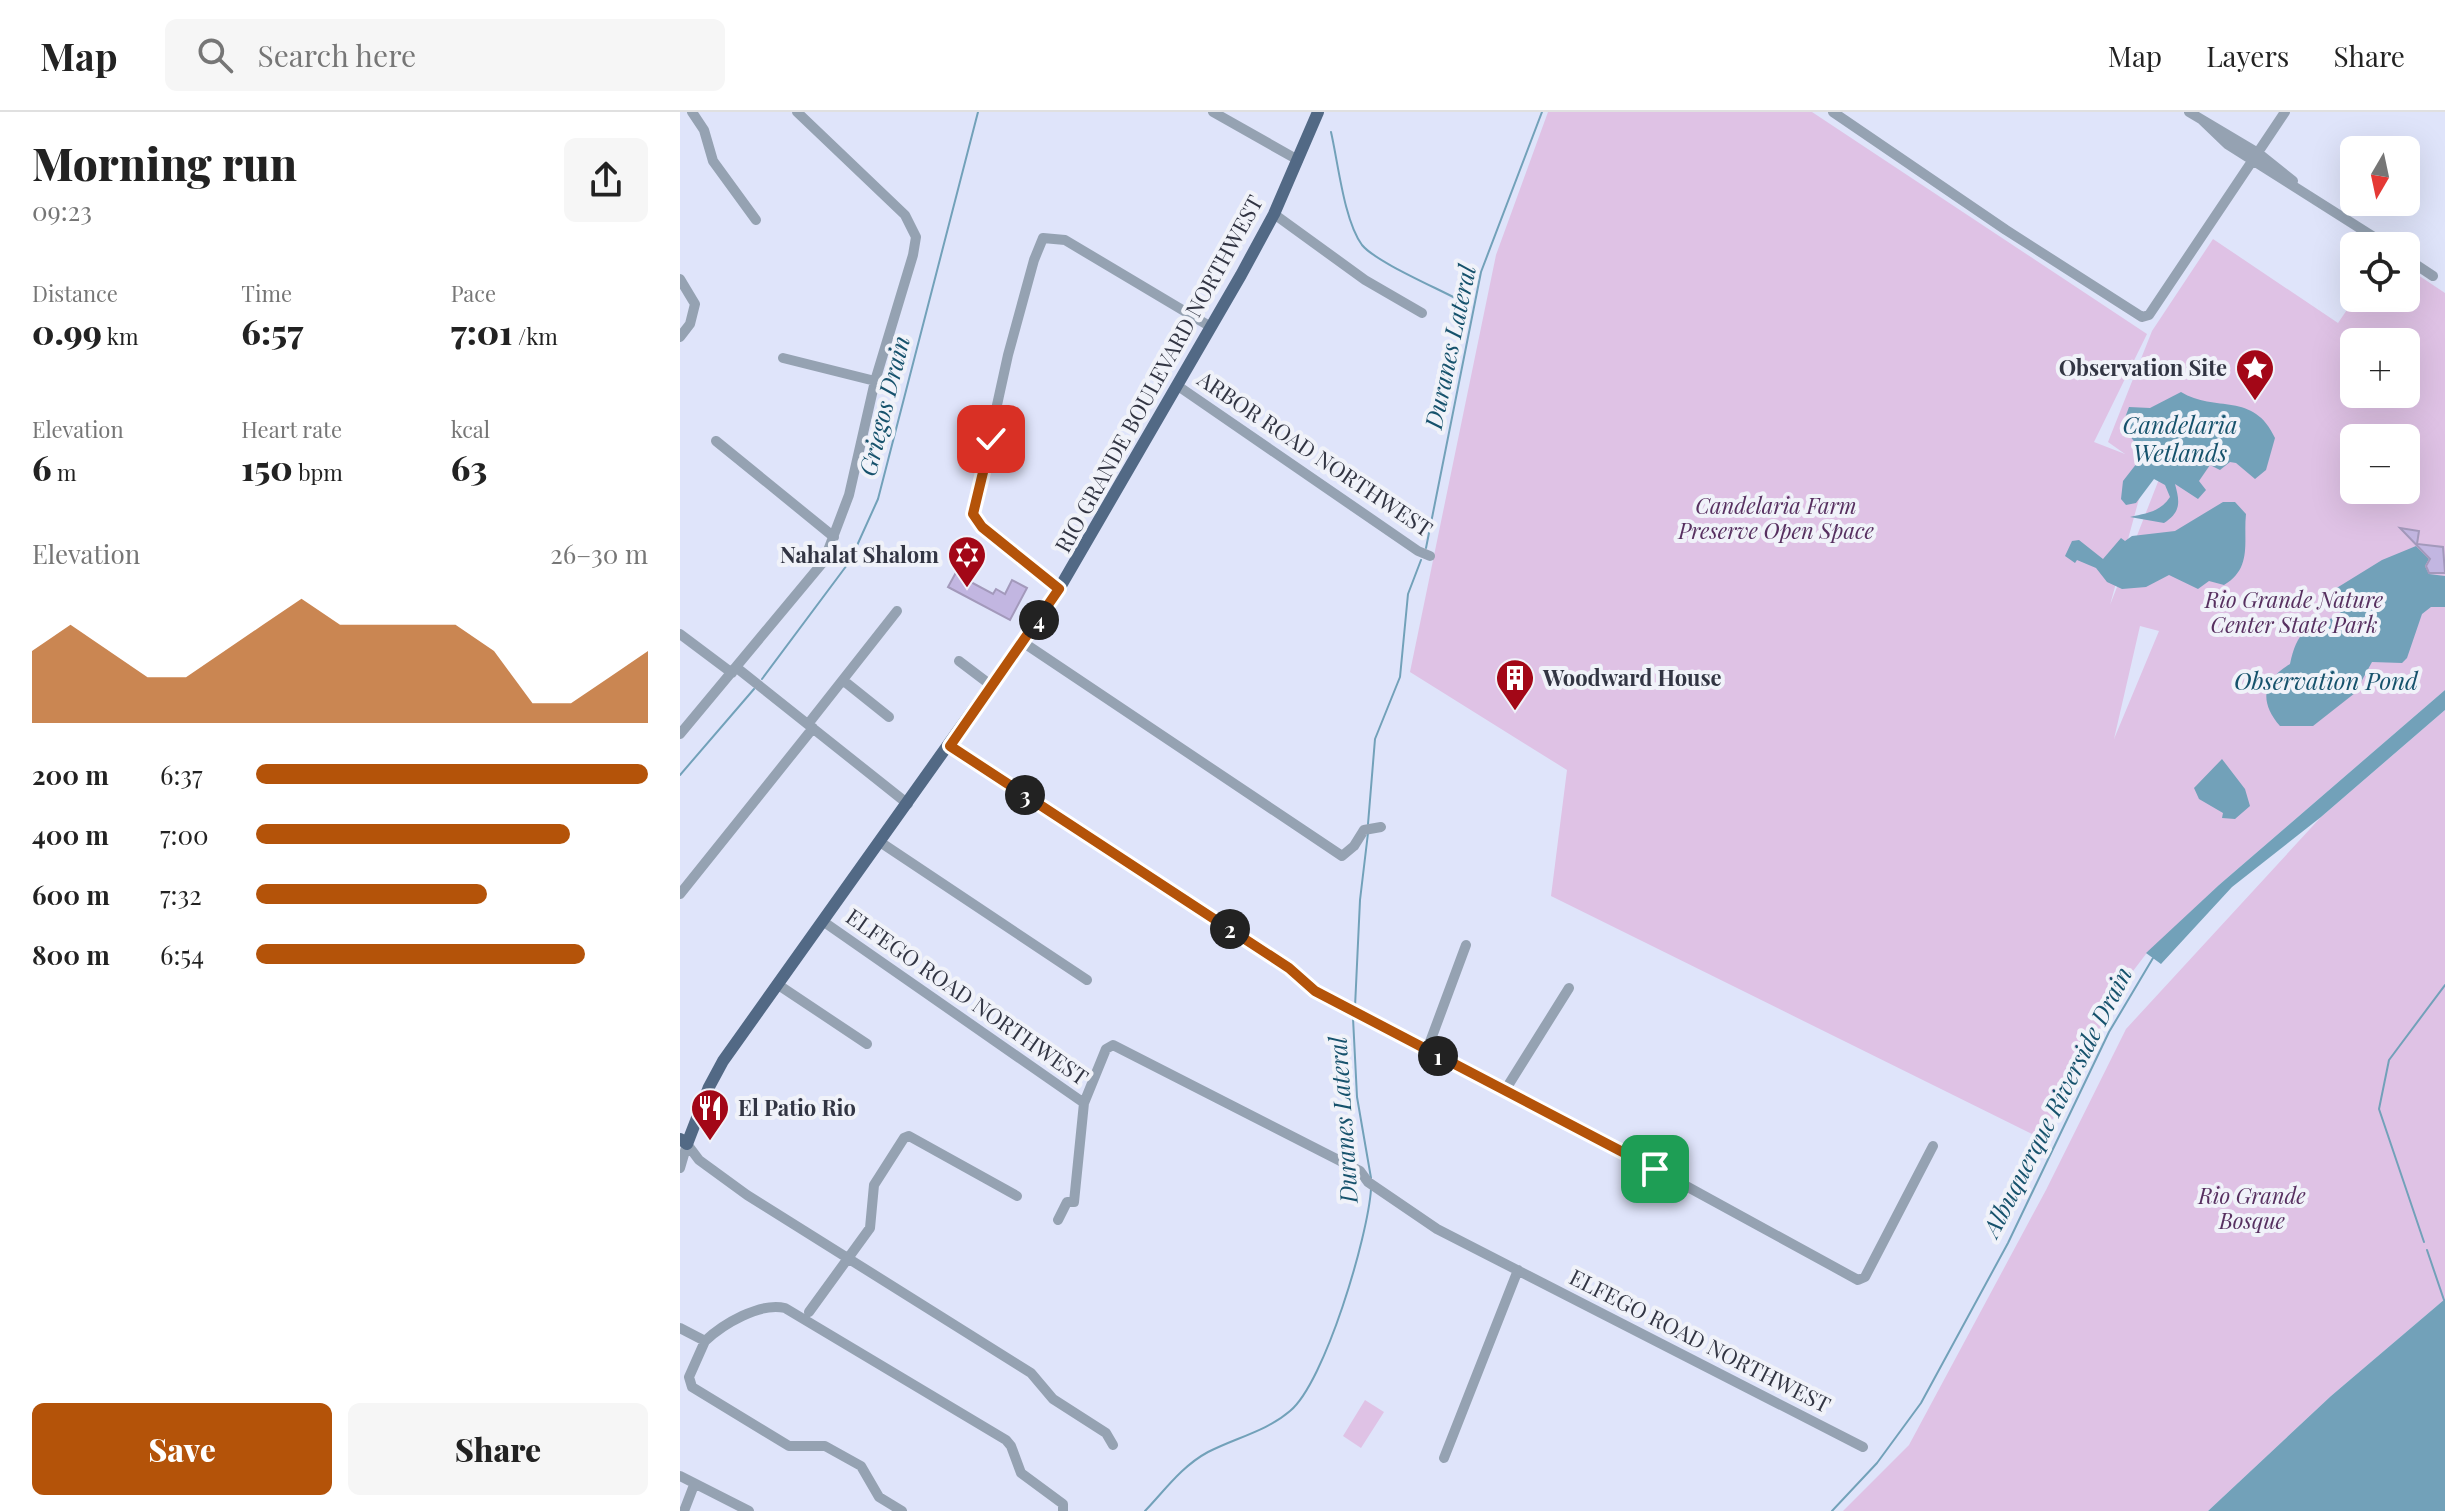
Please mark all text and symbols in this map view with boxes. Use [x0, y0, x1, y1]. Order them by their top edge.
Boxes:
search box [165, 19, 725, 91]
text: Map [40, 30, 117, 81]
icon: search [193, 33, 237, 77]
text: Search here [257, 35, 416, 75]
text: Map [2108, 37, 2162, 74]
text: Layers [2206, 37, 2289, 74]
text: Share [2333, 37, 2405, 74]
text: Morning run [32, 133, 297, 192]
north arrow [2340, 136, 2420, 216]
map controls [2340, 136, 2420, 504]
button: share [564, 138, 648, 222]
street label: RIO GRANDE BOULEVARD NORTHWEST [1047, 189, 1269, 557]
text: 09:23 [32, 193, 92, 228]
button: locate [2340, 232, 2420, 312]
water label: Duranes Lateral [1416, 260, 1482, 432]
text: Distance [32, 278, 118, 308]
text: Time [241, 278, 292, 308]
text: Pace [451, 278, 496, 308]
text: 0.99 [32, 308, 102, 354]
text: 6:57 [241, 308, 303, 354]
text: 7:01 [451, 308, 512, 354]
text: km [102, 321, 139, 351]
text: /km [512, 321, 558, 351]
button: + [2340, 328, 2420, 408]
water label: Griegos Drain [850, 332, 916, 479]
place icon: Observation Site [2234, 347, 2276, 402]
place label: Observation Site [2059, 352, 2227, 382]
street label: ARBOR ROAD NORTHWEST [1192, 363, 1439, 543]
pin [957, 405, 1025, 473]
water label: Candelaria Wetlands [2122, 408, 2238, 468]
text: Elevation [32, 414, 124, 444]
text: Heart rate [241, 414, 342, 444]
text: kcal [451, 414, 490, 444]
icon: check [969, 417, 1013, 461]
button: − [2340, 424, 2420, 504]
text: 6 [32, 444, 52, 490]
text: 150 [241, 444, 293, 490]
text: 63 [451, 444, 487, 490]
text: m [52, 457, 77, 487]
text: bpm [293, 457, 343, 487]
park label: Candelaria Farm Preserve Open Space [1677, 490, 1874, 545]
synagogue icon: Nahalat Shalom [946, 534, 988, 589]
text: Elevation [32, 536, 140, 571]
text: 26–30 m [550, 536, 648, 571]
place label: Nahalat Shalom [780, 539, 939, 569]
park label: Rio Grande Nature Center State Park [2204, 584, 2384, 639]
pin: 4 [1019, 600, 1059, 640]
text: 4 [1033, 605, 1045, 635]
building icon: Woodward House [1494, 657, 1536, 712]
place label: Woodward House [1542, 662, 1722, 692]
water label: Observation Pond [2234, 664, 2419, 696]
text: 200 m [32, 757, 109, 792]
text: 6:37 [160, 757, 203, 792]
pin: 3 [1005, 775, 1045, 815]
text: 3 [1020, 780, 1030, 810]
text: 400 m [32, 817, 109, 852]
text: 7:00 [160, 817, 209, 852]
text: 600 m [32, 877, 110, 912]
text: 7:32 [160, 877, 202, 912]
street label: ELFEGO ROAD NORTHWEST [840, 901, 1095, 1092]
pin: 2 [1210, 909, 1250, 949]
text: 2 [1224, 914, 1236, 944]
text: 800 m [32, 937, 110, 972]
text: 6:54 [160, 937, 204, 972]
water label: Albuquerque Riverside Drain [1973, 961, 2138, 1244]
water label: Duranes Lateral [1320, 1035, 1364, 1205]
pin: 1 [1418, 1036, 1458, 1076]
text: 1 [1434, 1041, 1442, 1071]
restaurant icon: El Patio Rio [689, 1087, 731, 1142]
place label: El Patio Rio [738, 1092, 856, 1122]
pin [1621, 1135, 1689, 1203]
icon: arrive [1633, 1147, 1677, 1191]
park label: Rio Grande Bosque [2197, 1180, 2306, 1235]
street label: ELFEGO ROAD NORTHWEST [1565, 1261, 1836, 1419]
button: Save [32, 1403, 332, 1495]
button: Share [348, 1403, 648, 1495]

